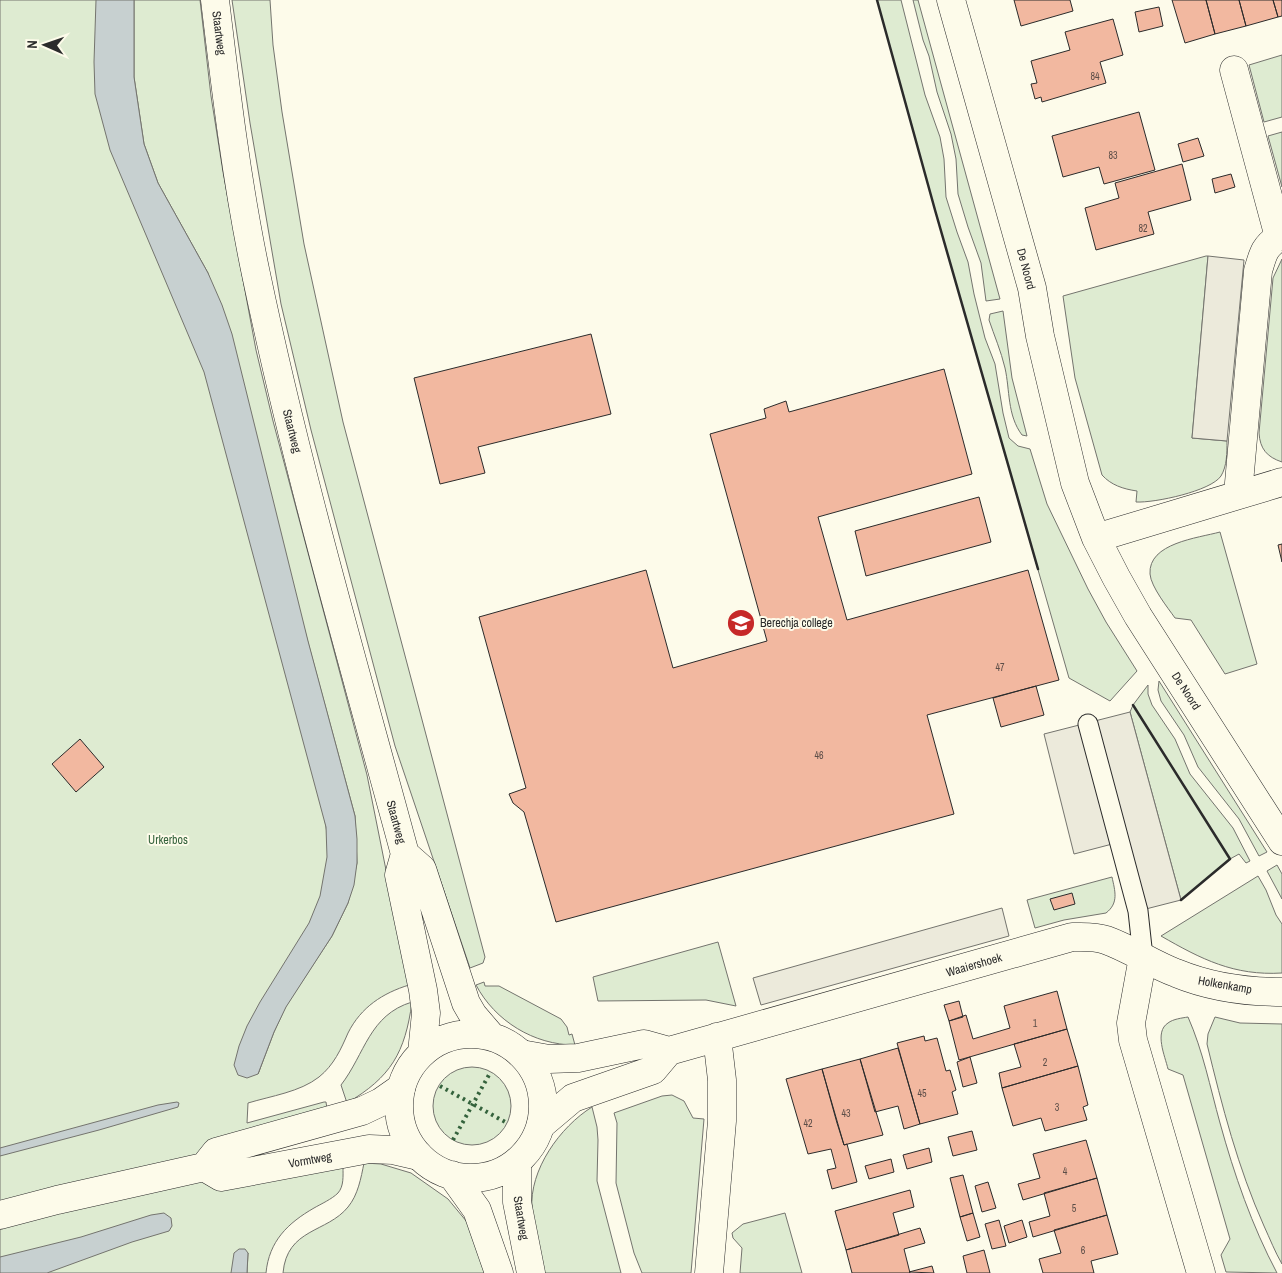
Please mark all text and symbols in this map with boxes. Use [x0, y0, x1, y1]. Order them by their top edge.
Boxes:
street label: Staartweg [208, 10, 230, 56]
north arrow [20, 20, 70, 70]
text: N [23, 40, 41, 49]
house number: 84 [1090, 70, 1100, 83]
house number: 83 [1108, 149, 1118, 162]
house number: 82 [1138, 222, 1148, 235]
street label: De Noord [1013, 247, 1039, 291]
street label: Staartweg [279, 408, 305, 455]
school or university icon: Berechja college [726, 608, 756, 638]
place label: Berechja college [760, 615, 833, 631]
house number: 47 [995, 661, 1005, 674]
street label: De Noord [1168, 669, 1204, 713]
house number: 46 [814, 749, 824, 762]
street label: Staartweg [383, 799, 410, 846]
park label: Urkerbos [148, 832, 188, 848]
street label: Waaiershoek [944, 949, 1004, 981]
street label: Holkenkamp [1197, 972, 1253, 998]
house number: 1 [1033, 1017, 1038, 1030]
house number: 2 [1043, 1056, 1048, 1069]
house number: 45 [917, 1087, 927, 1100]
house number: 3 [1055, 1101, 1060, 1114]
house number: 43 [841, 1107, 851, 1120]
house number: 42 [803, 1117, 813, 1130]
street label: Vormtweg [287, 1148, 333, 1172]
house number: 4 [1063, 1165, 1068, 1178]
street label: Staartweg [510, 1195, 532, 1242]
house number: 5 [1072, 1202, 1077, 1215]
house number: 6 [1081, 1244, 1086, 1257]

